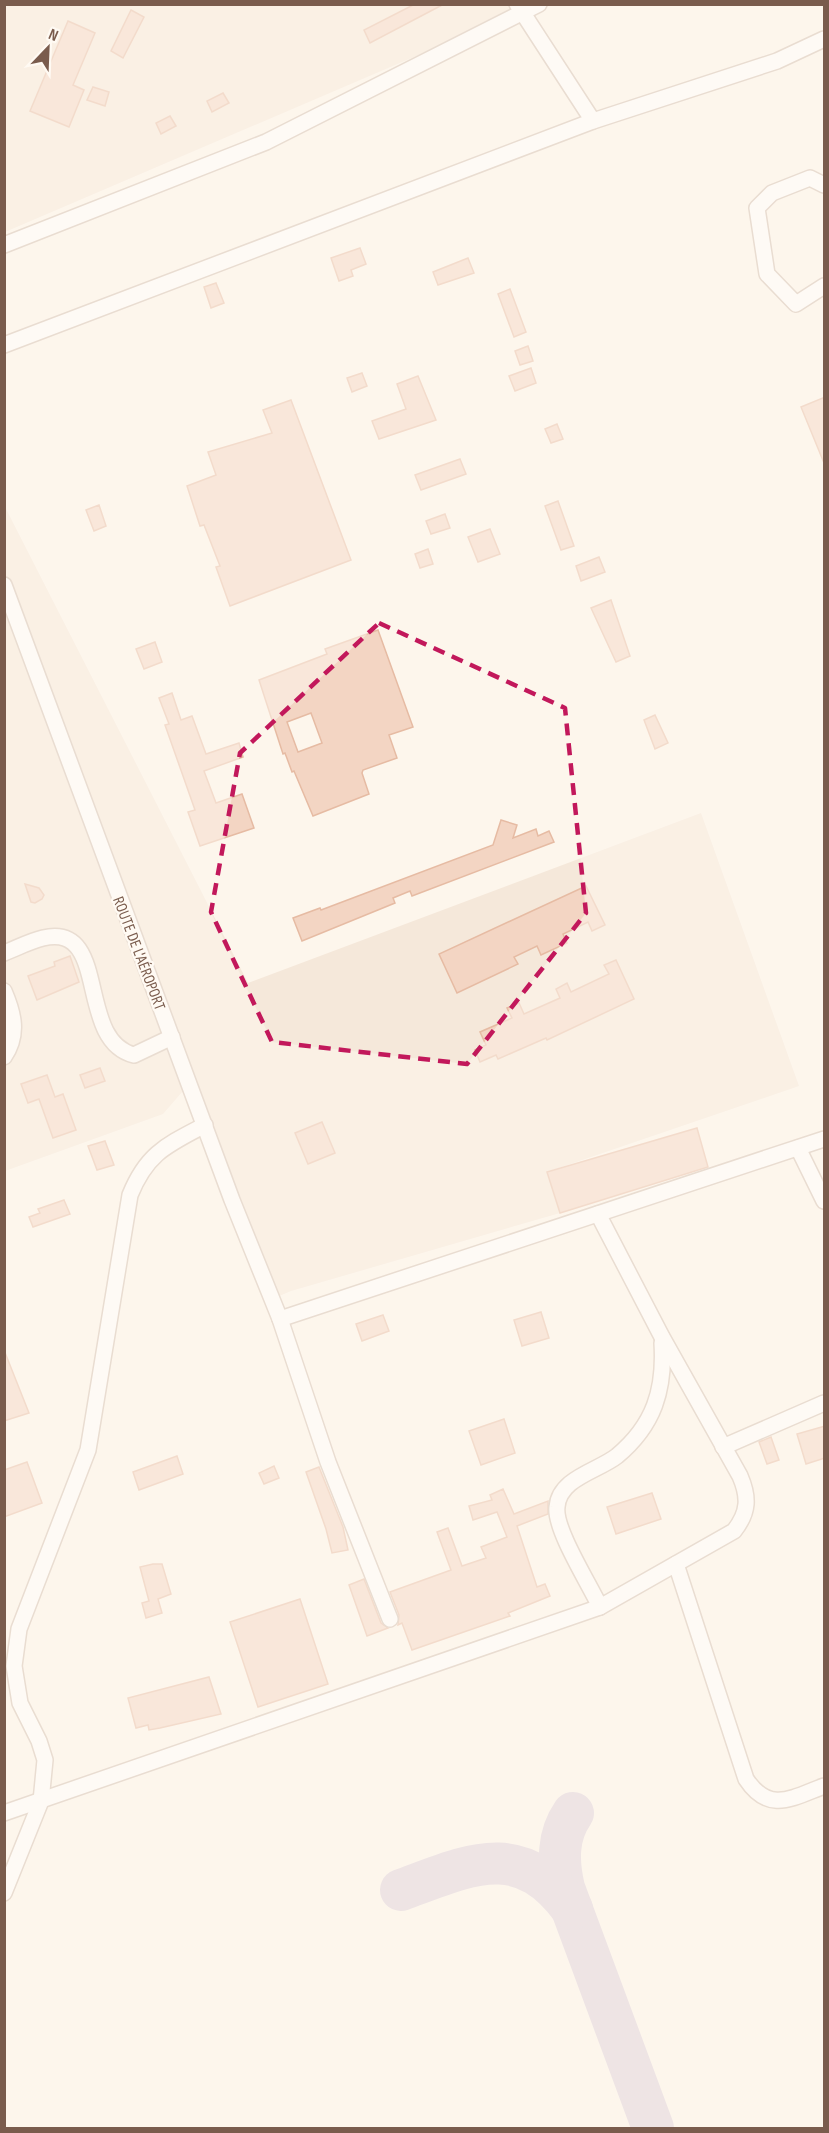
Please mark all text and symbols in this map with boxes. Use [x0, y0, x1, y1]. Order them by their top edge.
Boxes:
north arrow [18, 18, 78, 78]
text: N [46, 25, 61, 46]
street label: ROUTE DE L'AÉROPORT [108, 894, 169, 1013]

